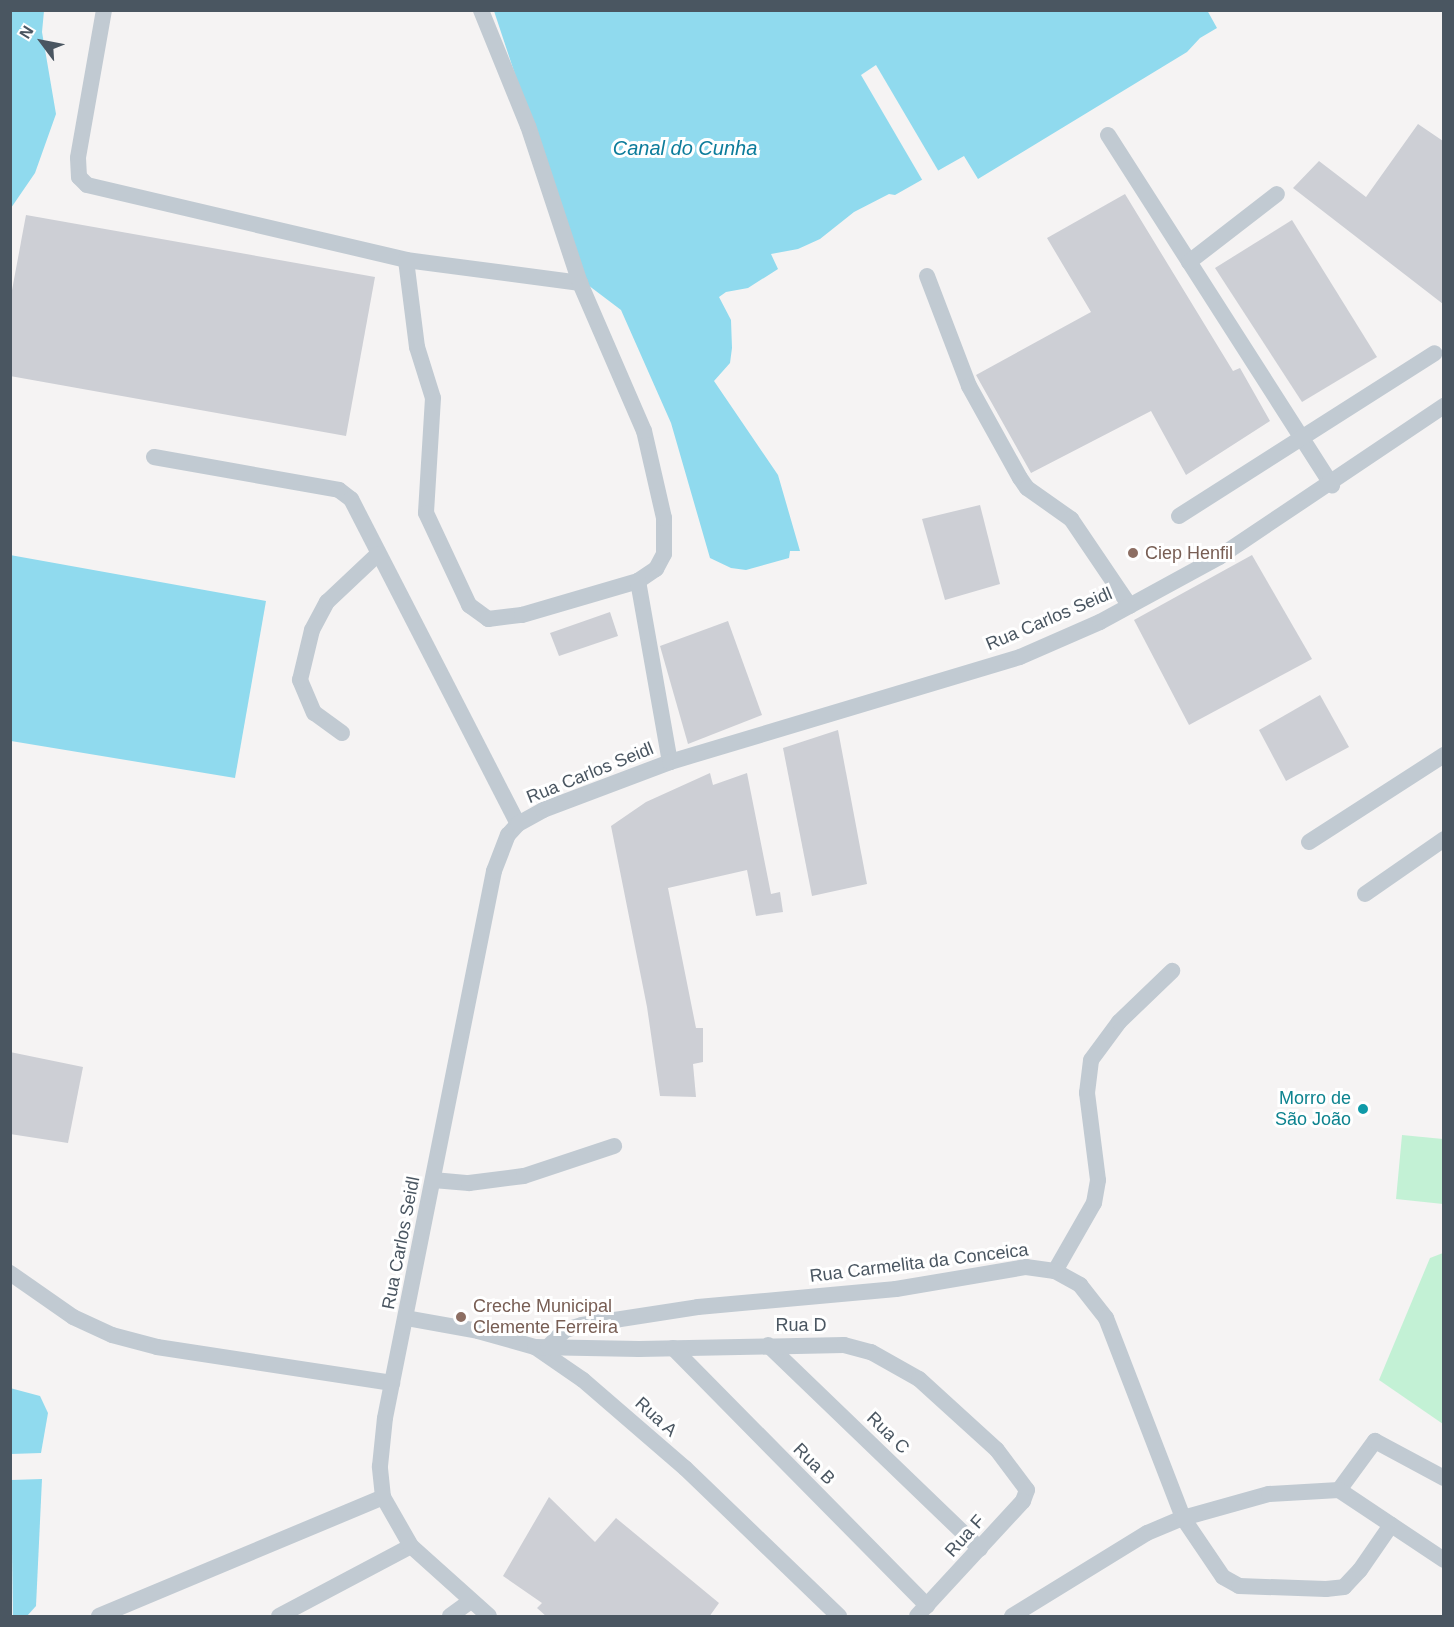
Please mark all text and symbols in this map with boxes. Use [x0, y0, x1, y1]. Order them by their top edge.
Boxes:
north arrow [12, 12, 72, 72]
text: N [16, 23, 37, 42]
water label: Canal do Cunha [613, 136, 757, 160]
place label: Ciep Henfil [1145, 542, 1233, 564]
marker: Ciep Henfil [1126, 546, 1140, 560]
street label: Rua Carlos Seidl [983, 583, 1115, 655]
street label: Rua Carlos Seidl [523, 738, 657, 808]
place label: Morro de São João [1275, 1088, 1351, 1130]
marker: Morro de São João [1356, 1102, 1370, 1116]
street label: Rua Carlos Seidl [378, 1175, 424, 1311]
street label: Rua Carmelita da Conceica [808, 1239, 1030, 1287]
place label: Creche Municipal Clemente Ferreira [473, 1296, 618, 1338]
marker: Creche Municipal Clemente Ferreira [454, 1310, 468, 1324]
street label: Rua D [775, 1314, 827, 1336]
street label: Rua A [630, 1392, 682, 1442]
street label: Rua C [862, 1408, 914, 1458]
street label: Rua B [789, 1439, 839, 1489]
street label: Rua F [941, 1511, 989, 1561]

